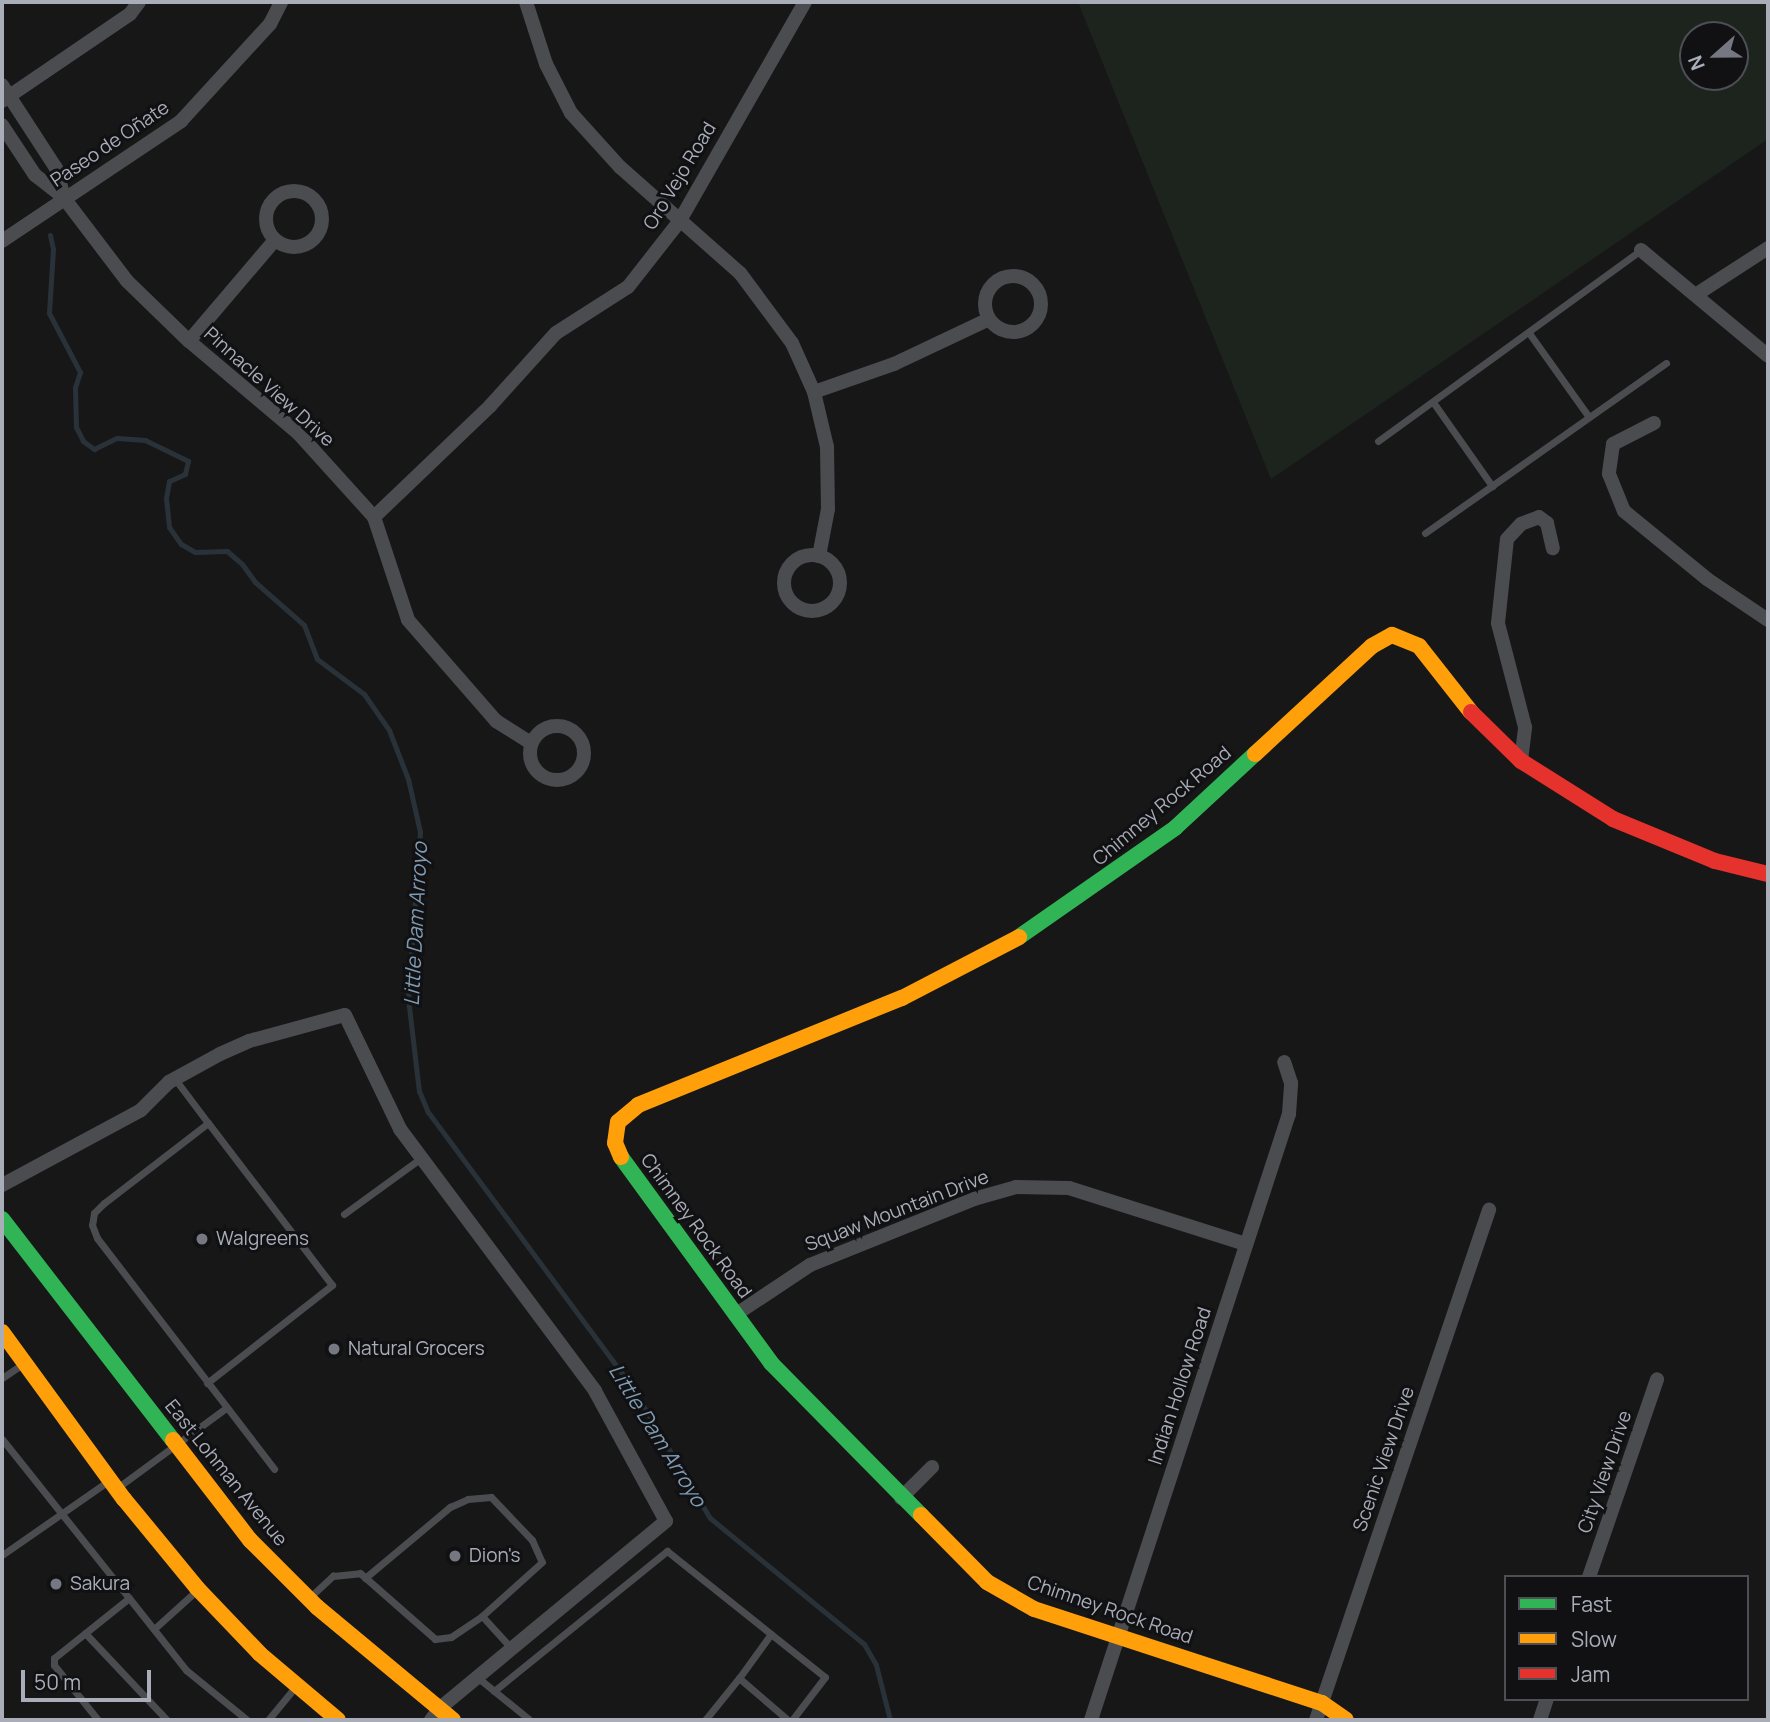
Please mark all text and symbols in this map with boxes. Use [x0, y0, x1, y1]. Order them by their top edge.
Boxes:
north arrow [1679, 21, 1749, 91]
text: N [1682, 52, 1711, 74]
street label: Paseo de Oñate [47, 96, 173, 192]
street label: Oro Vejo Road [639, 118, 721, 234]
street label: Pinnacle View Drive [199, 322, 339, 452]
street label: Chimney Rock Road [1088, 742, 1236, 870]
water label: Little Dam Arroyo [398, 842, 432, 1006]
street label: Chimney Rock Road [636, 1149, 756, 1303]
street label: Squaw Mountain Drive [802, 1165, 992, 1257]
place label: Walgreens [216, 1228, 309, 1250]
marker: Walgreens [194, 1231, 210, 1247]
street label: Indian Hollow Road [1144, 1304, 1216, 1468]
place label: Natural Grocers [348, 1338, 485, 1360]
marker: Natural Grocers [326, 1341, 342, 1357]
water label: Little Dam Arroyo [604, 1359, 712, 1511]
street label: Scenic View Drive [1349, 1383, 1419, 1535]
street label: East Lohman Avenue [160, 1395, 292, 1551]
street label: City View Drive [1573, 1408, 1637, 1536]
place label: Dion's [469, 1545, 520, 1567]
marker: Dion's [447, 1548, 463, 1564]
street label: Chimney Rock Road [1024, 1571, 1196, 1649]
place label: Sakura [70, 1573, 130, 1595]
legend [1504, 1575, 1749, 1701]
marker: Sakura [48, 1576, 64, 1592]
text: Fast [1571, 1590, 1612, 1618]
text: Slow [1571, 1625, 1617, 1653]
scale bar [24, 1656, 154, 1700]
text: Jam [1571, 1660, 1610, 1688]
text: 50 m [34, 1668, 81, 1696]

